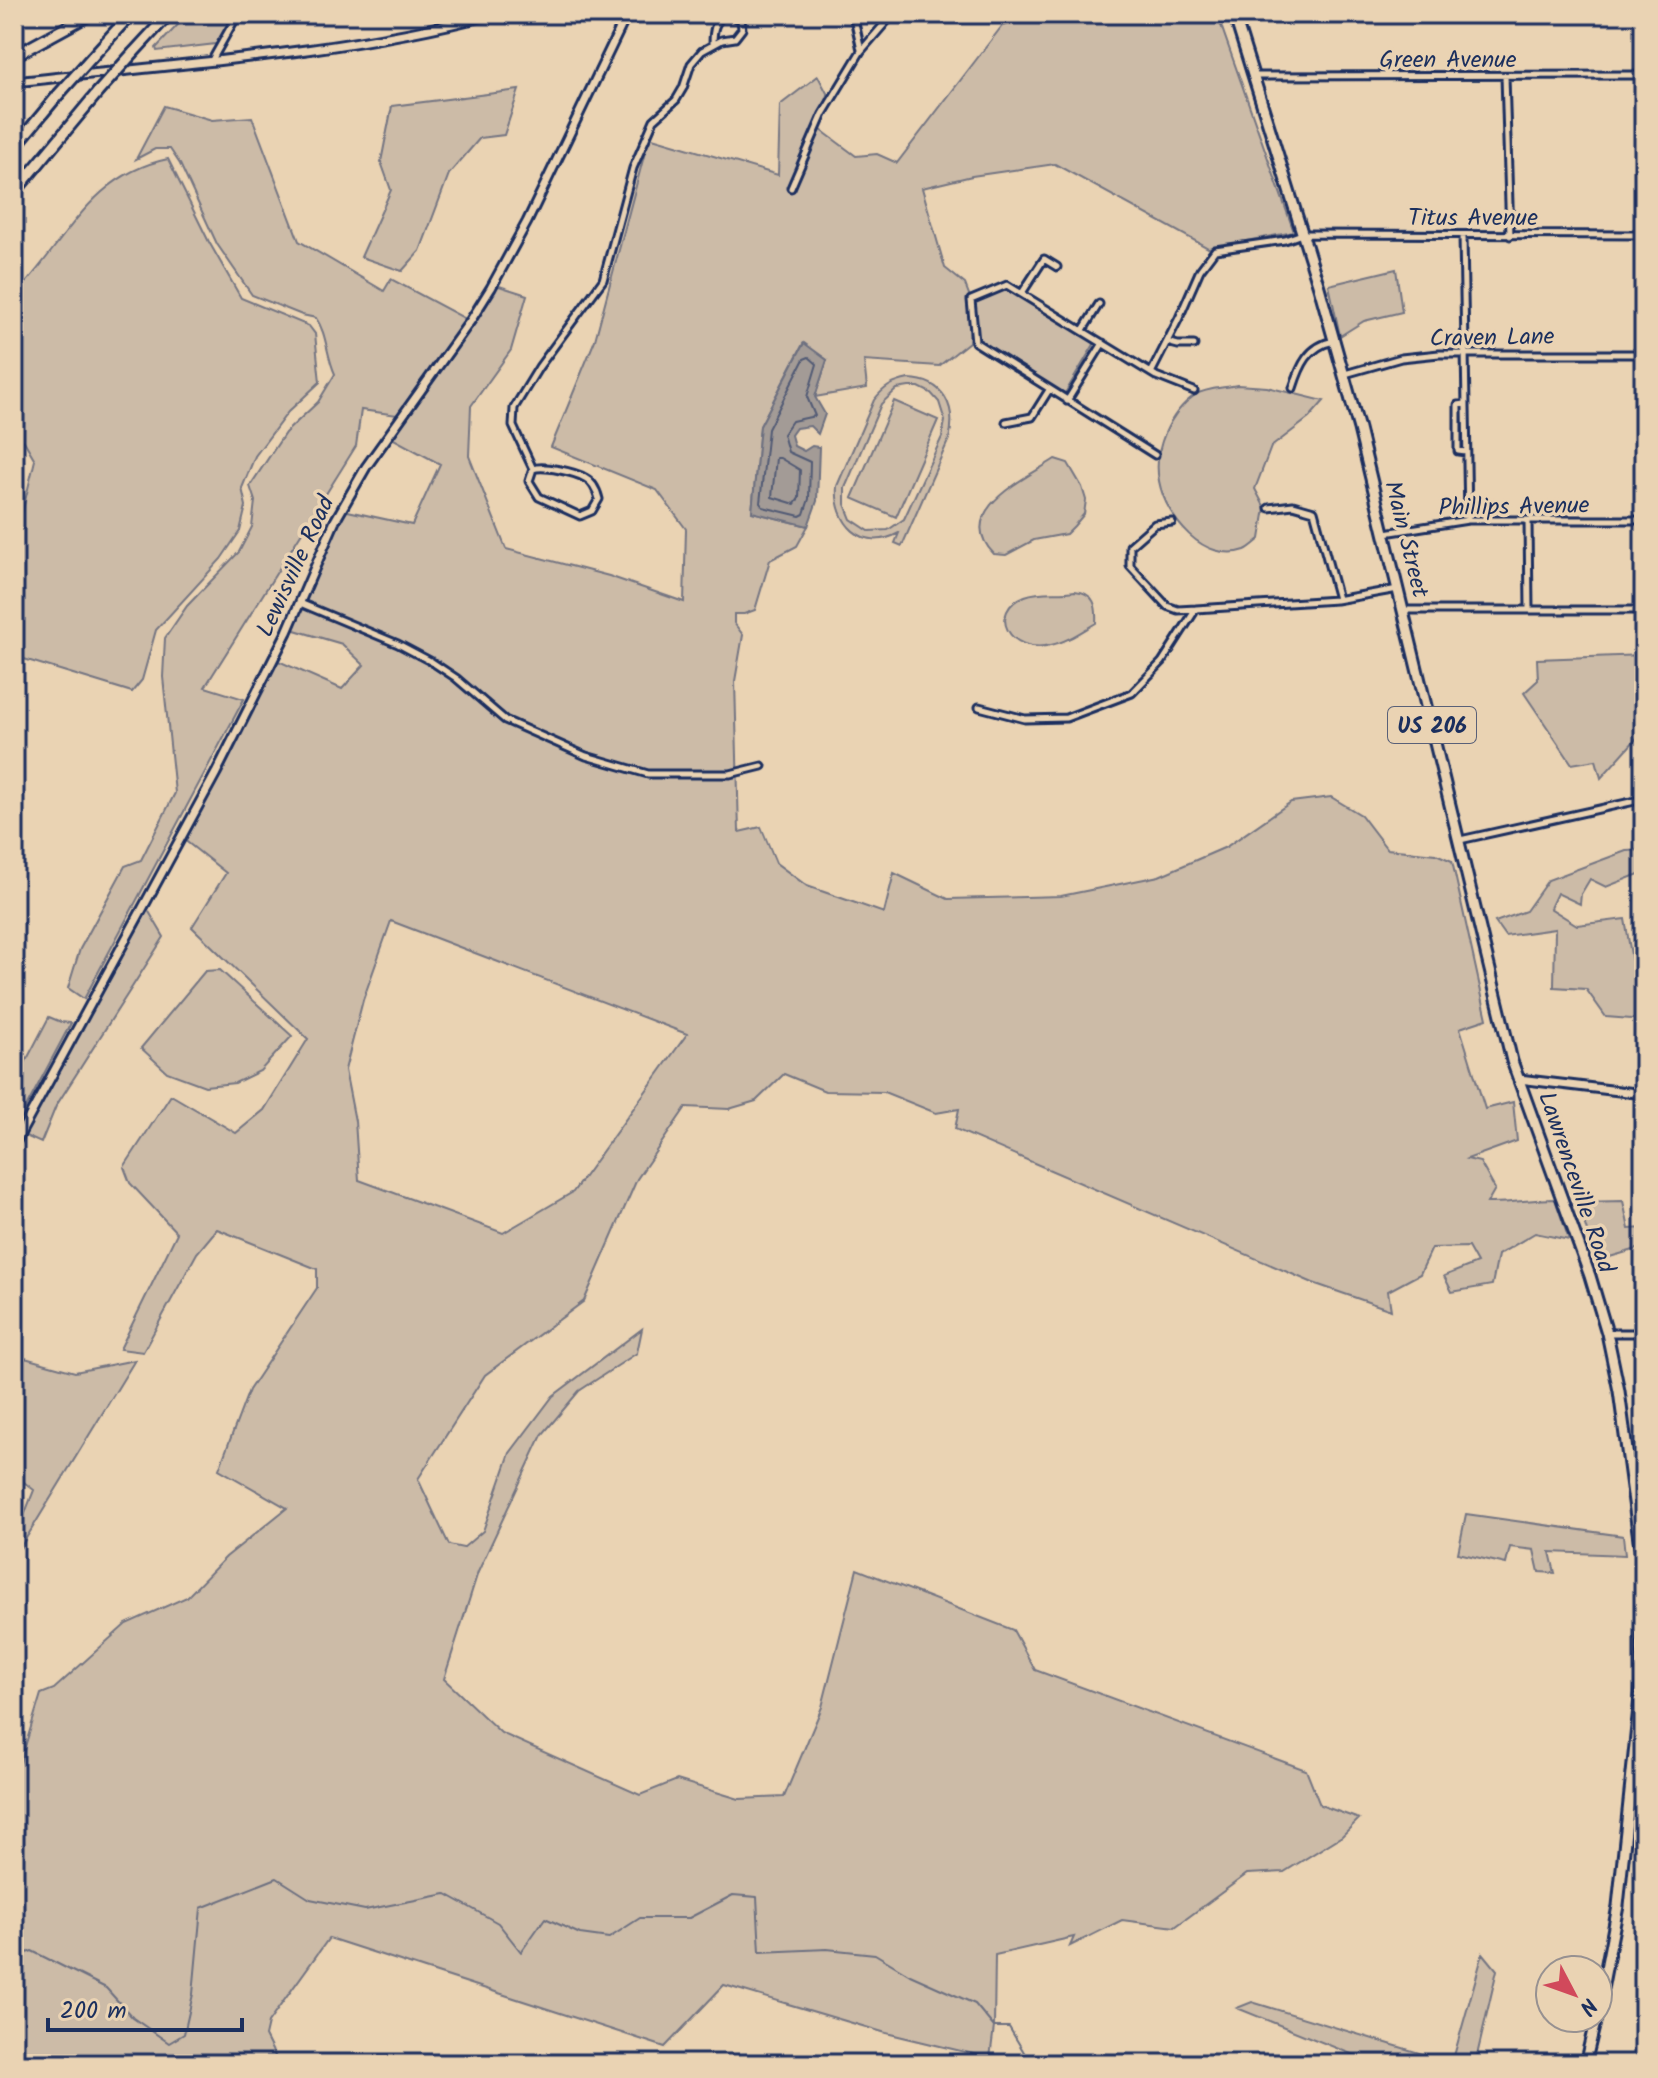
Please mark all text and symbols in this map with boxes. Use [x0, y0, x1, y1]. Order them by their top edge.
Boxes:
street label: Green Avenue [1379, 41, 1517, 80]
street label: Titus Avenue [1408, 199, 1538, 238]
street label: Craven Lane [1429, 318, 1555, 359]
street label: Main Street [1372, 477, 1439, 603]
street label: Phillips Avenue [1438, 487, 1590, 528]
street label: Lewisville Road [247, 489, 347, 644]
road number: US 206 [1388, 707, 1476, 743]
street label: Lawrenceville Road [1526, 1086, 1625, 1279]
north arrow [1534, 1954, 1614, 2034]
scale bar [48, 1982, 242, 2032]
text: N [1569, 1989, 1605, 2022]
text: 200 m [60, 1992, 127, 2031]

